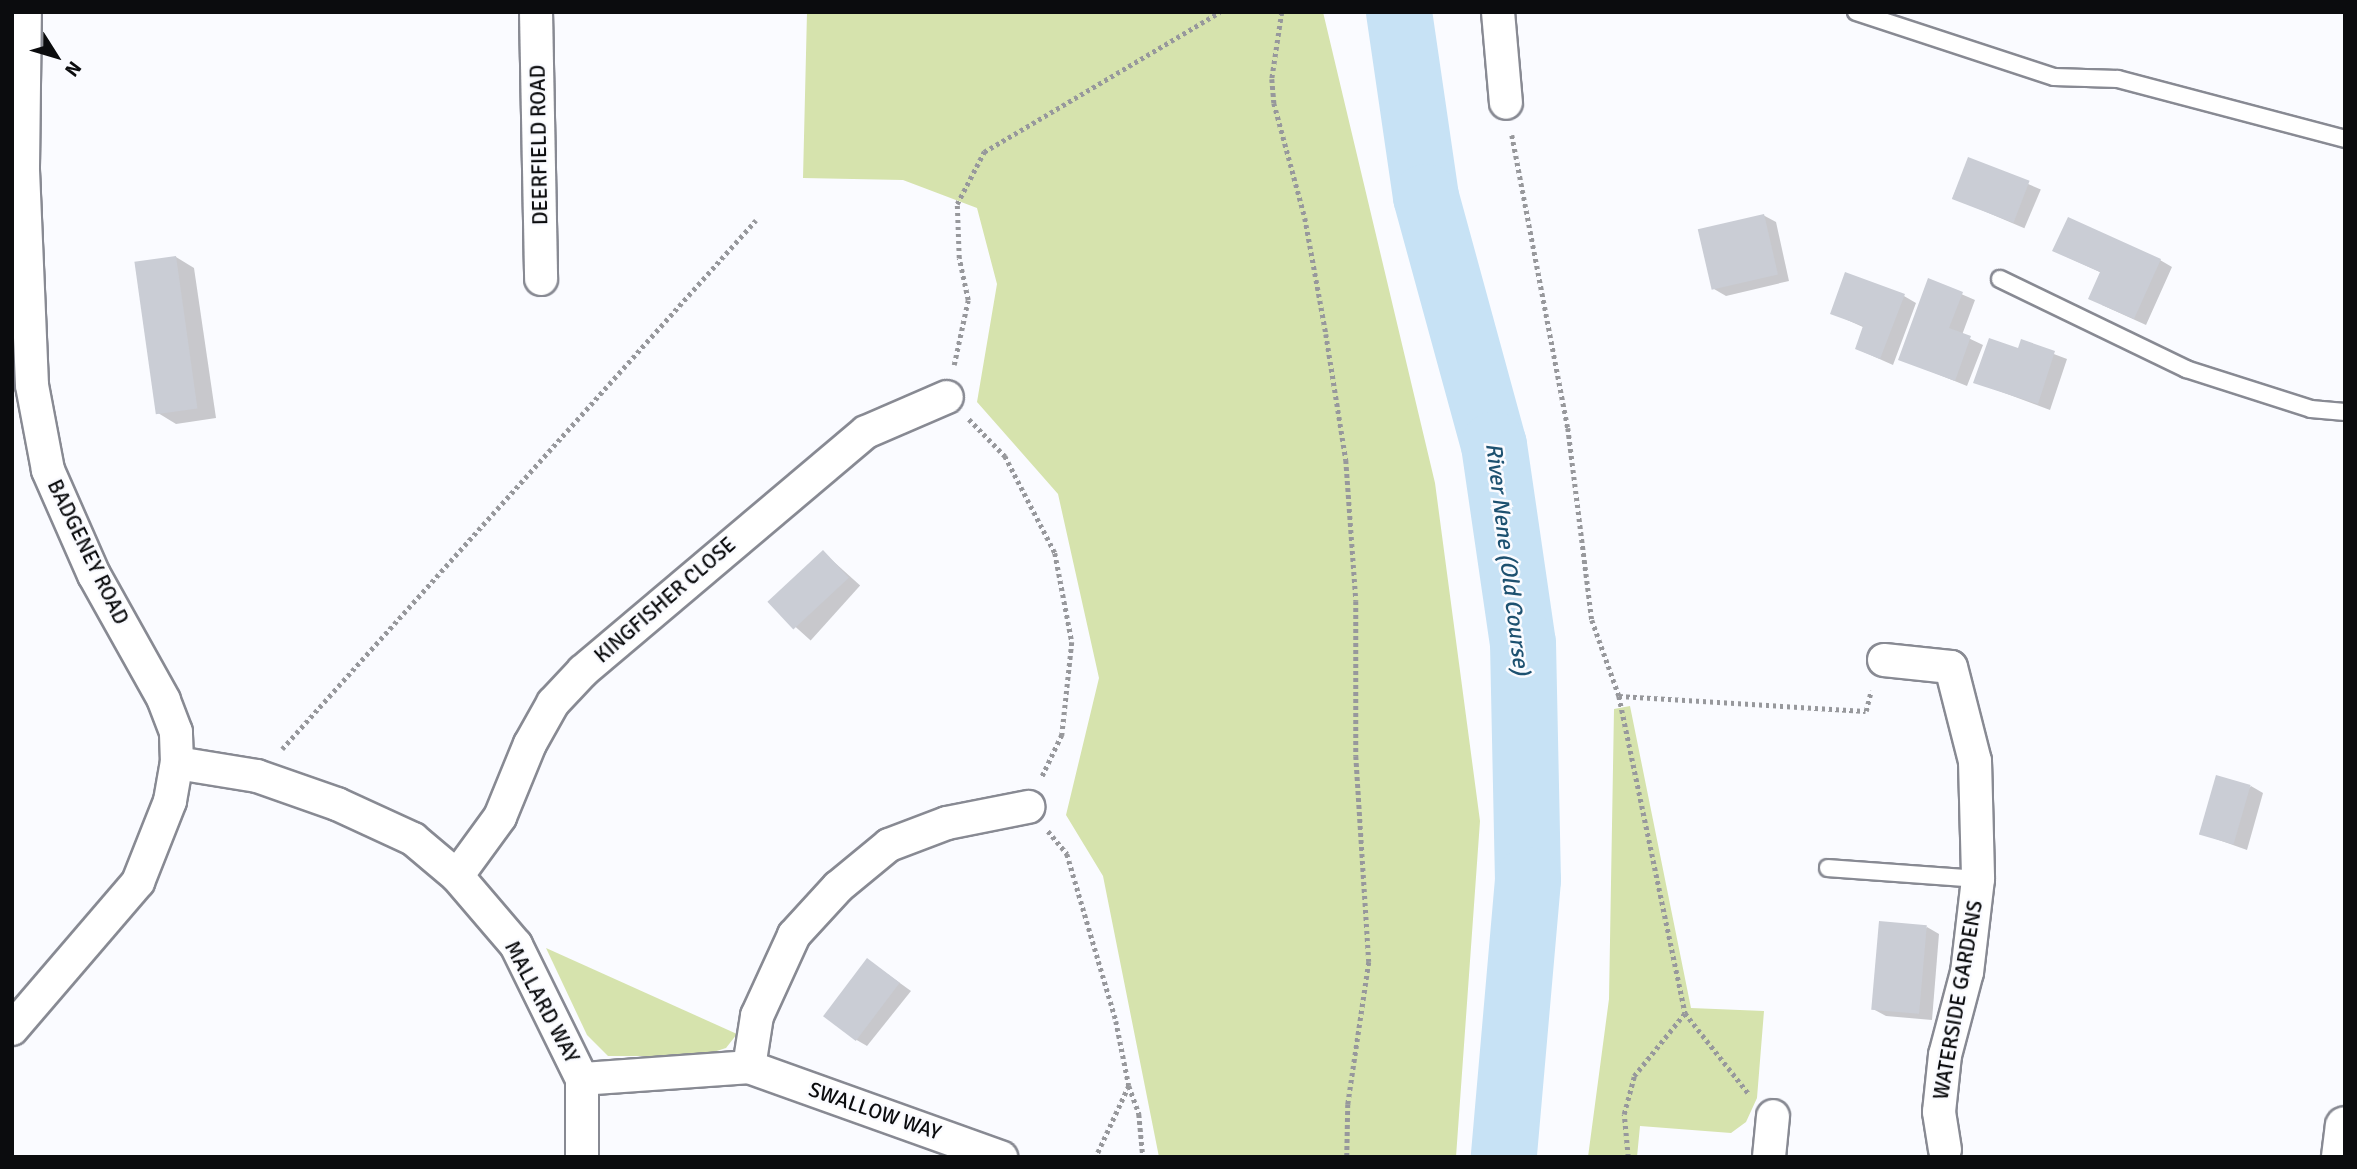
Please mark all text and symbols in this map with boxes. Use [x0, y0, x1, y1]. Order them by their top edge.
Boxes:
north arrow [21, 21, 91, 91]
text: N [59, 56, 86, 81]
street label: DEERFIELD ROAD [525, 65, 553, 225]
water label: River Nene (Old Course) [1479, 441, 1535, 677]
street label: BADGENEY ROAD [42, 475, 134, 629]
street label: KINGFISHER CLOSE [589, 532, 741, 668]
street label: WATERSIDE GARDENS [1928, 898, 1988, 1102]
street label: MALLARD WAY [499, 937, 585, 1067]
street label: SWALLOW WAY [806, 1077, 944, 1145]

